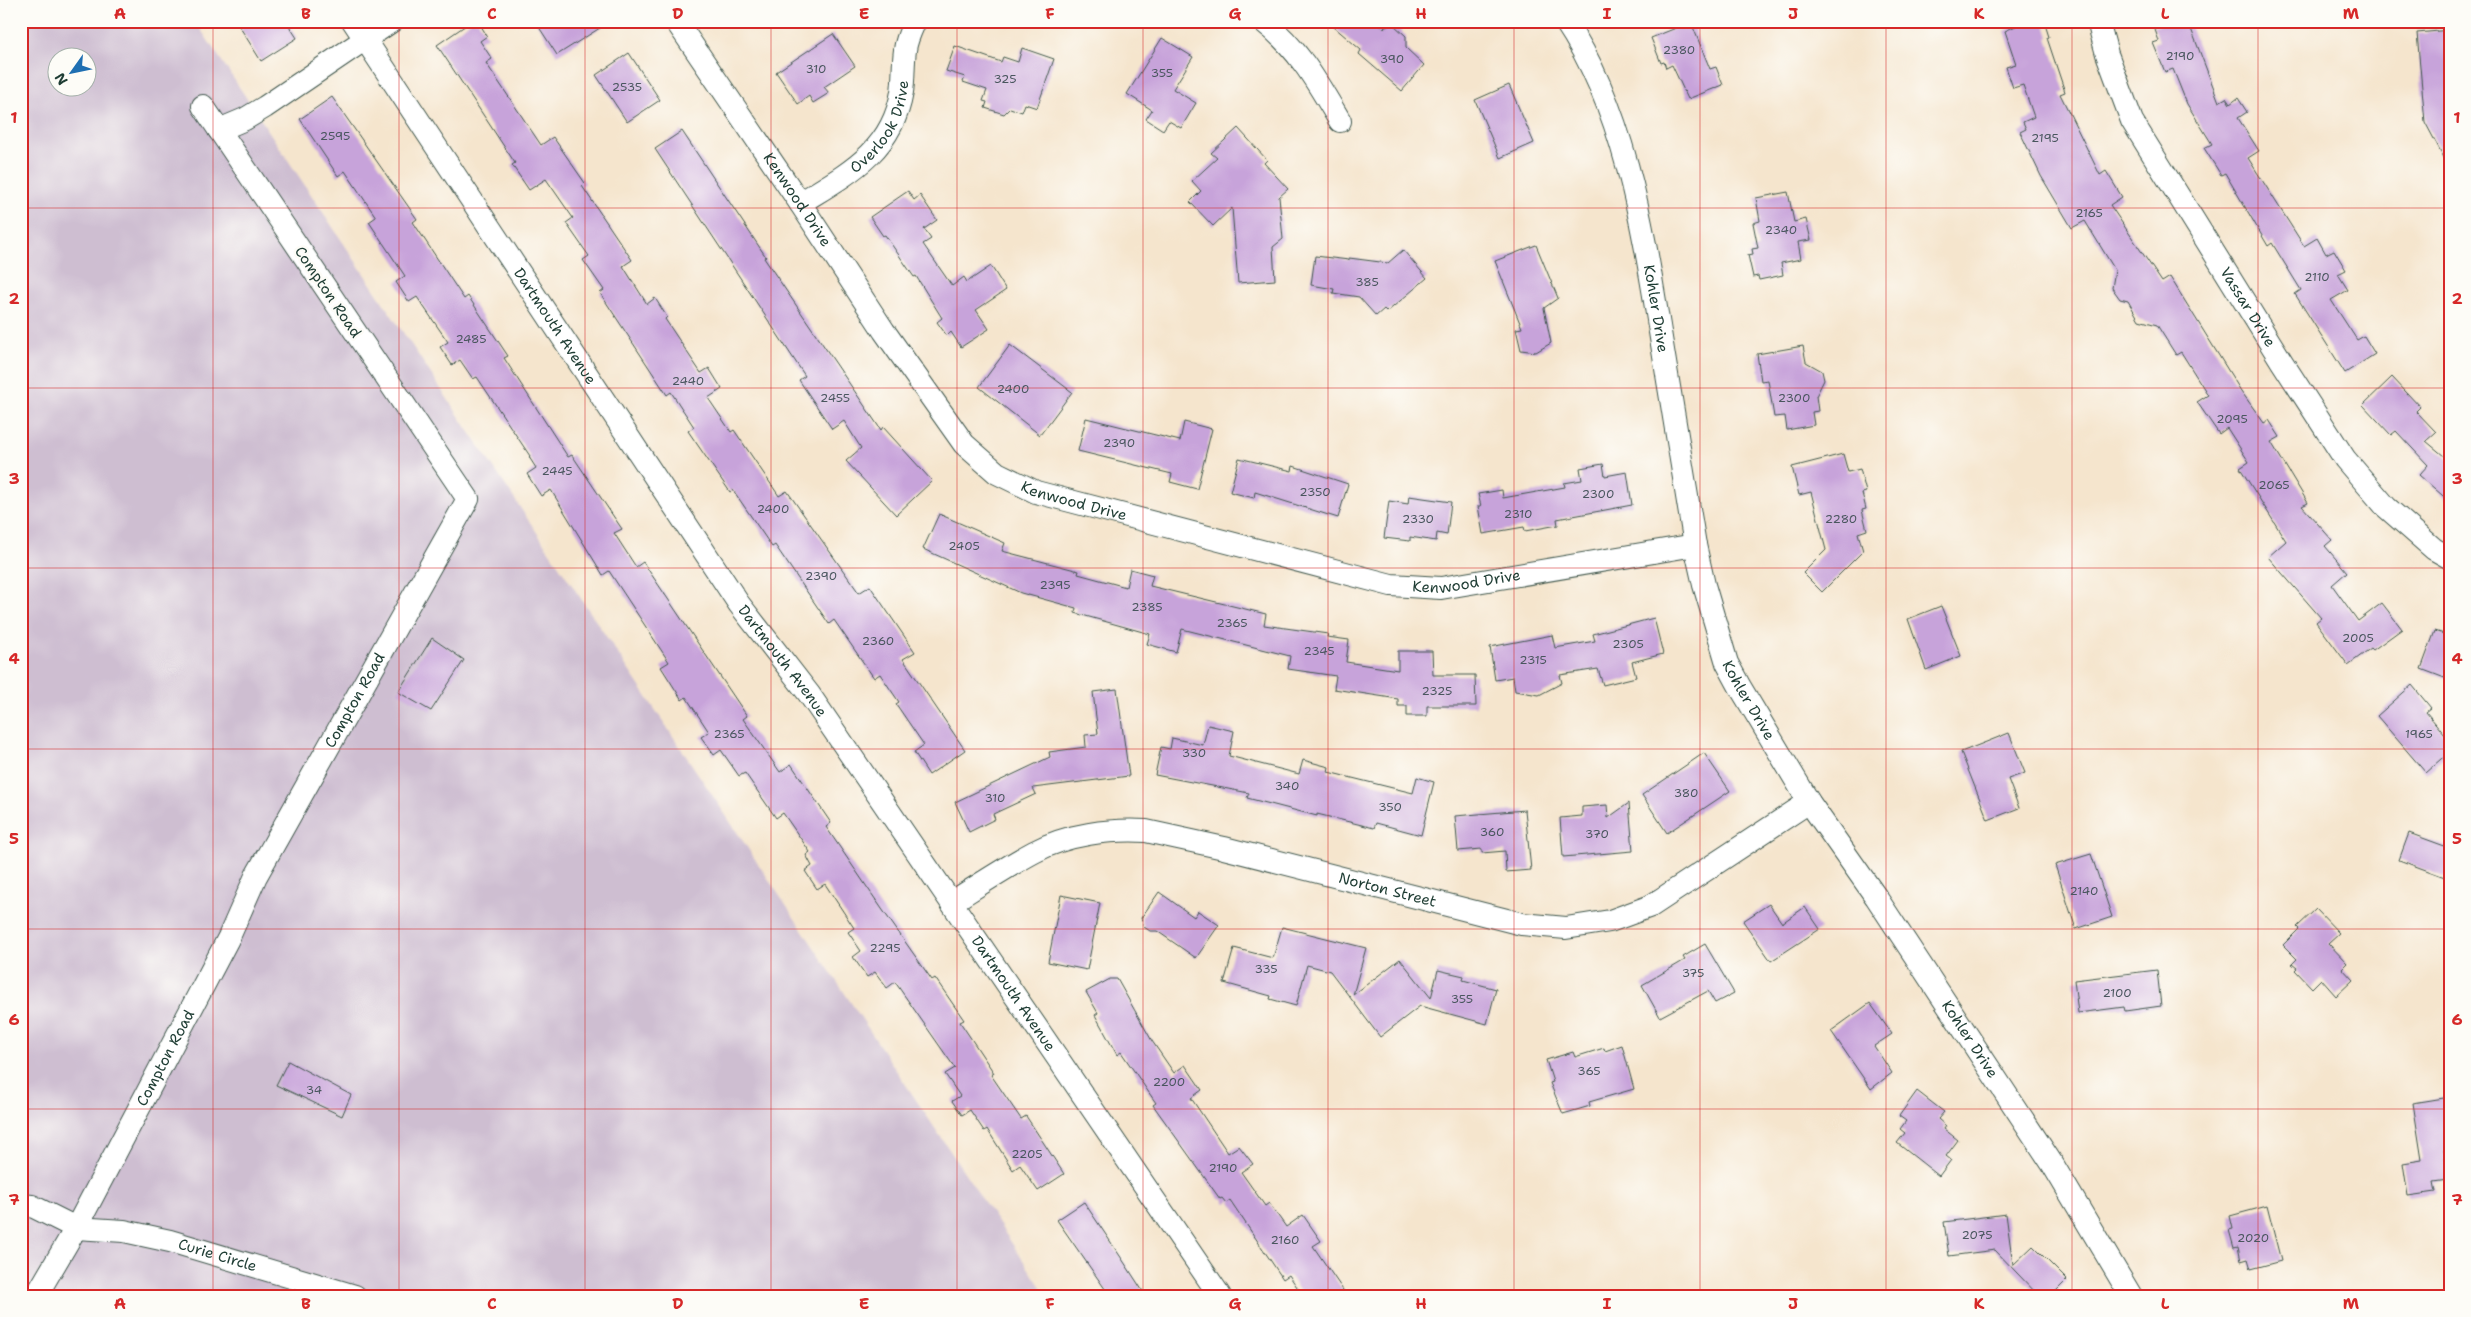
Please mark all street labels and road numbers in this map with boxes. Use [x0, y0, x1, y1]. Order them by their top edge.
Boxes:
street label: Overlook Drive [846, 80, 913, 178]
street label: Kenwood Drive [759, 149, 836, 251]
street label: Compton Road [290, 242, 366, 342]
street label: Kohler Drive [1639, 263, 1673, 354]
street label: Vassar Drive [2215, 263, 2280, 351]
street label: Dartmouth Avenue [509, 264, 601, 388]
street label: Kenwood Drive [1018, 476, 1129, 525]
street label: Kenwood Drive [1412, 565, 1522, 598]
street label: Dartmouth Avenue [733, 601, 832, 721]
street label: Compton Road [320, 649, 390, 752]
street label: Kohler Drive [1718, 657, 1780, 744]
street label: Norton Street [1336, 868, 1439, 912]
street label: Dartmouth Avenue [967, 932, 1060, 1055]
street label: Kohler Drive [1937, 997, 2003, 1082]
street label: Compton Road [132, 1006, 199, 1110]
street label: Curie Circle [176, 1234, 259, 1276]

